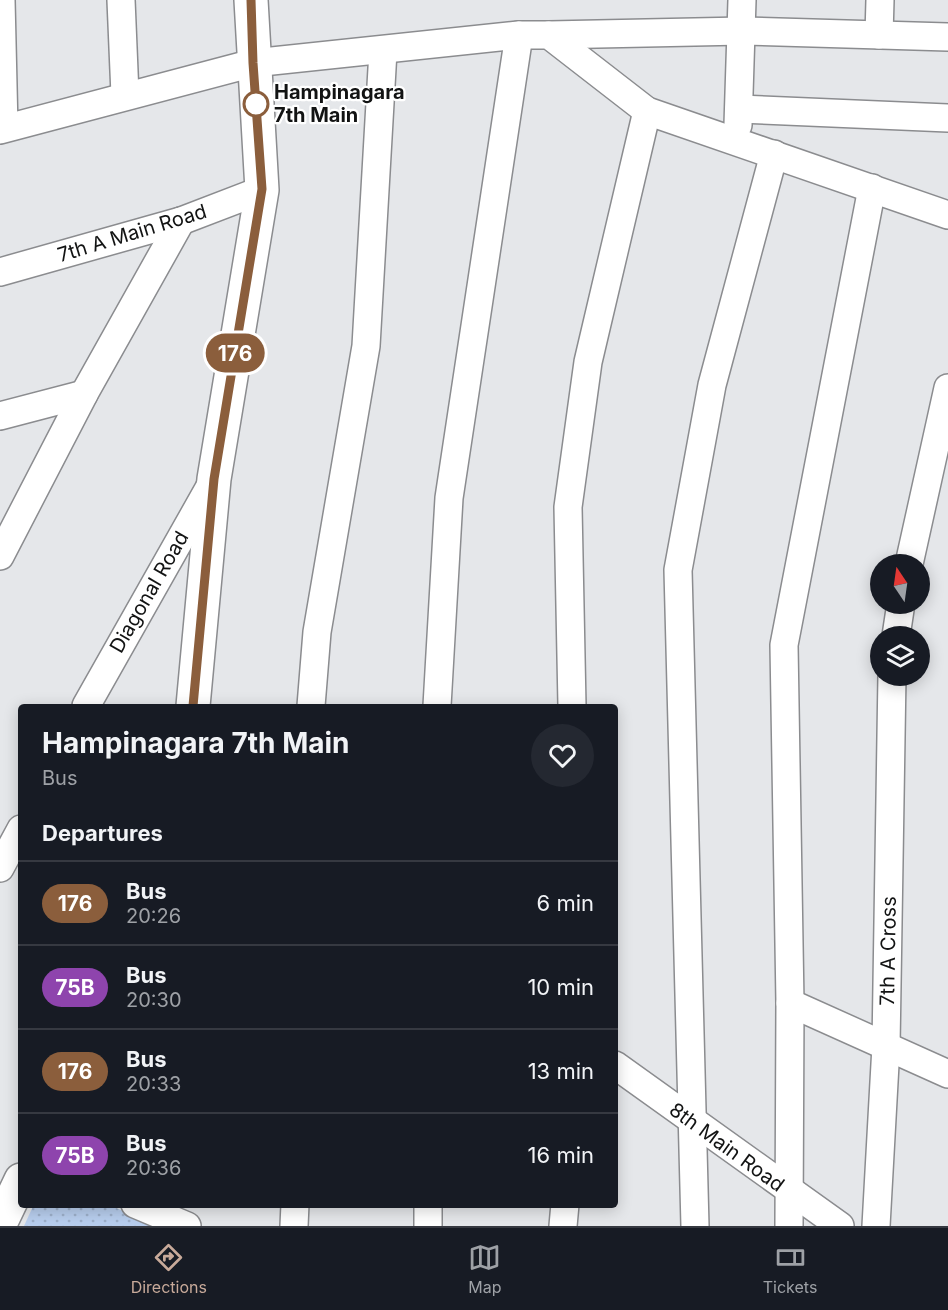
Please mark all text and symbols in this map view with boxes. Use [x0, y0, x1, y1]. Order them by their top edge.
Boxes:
place label: Hampinagara 7th Main [274, 80, 405, 127]
marker: Hampinagara 7th Main [243, 91, 269, 117]
street label: 7th A Main Road [55, 199, 209, 267]
line badge: 176 [200, 334, 270, 372]
text: 176 [218, 341, 252, 366]
street label: Diagonal Road [104, 527, 194, 657]
north arrow [870, 554, 930, 614]
map controls [870, 554, 930, 686]
button: layers [870, 626, 930, 686]
button: heart [531, 724, 594, 787]
text: Hampinagara 7th Main [42, 726, 350, 760]
text: Bus [42, 766, 77, 790]
text: Departures [42, 820, 163, 846]
text: Bus [126, 878, 167, 904]
text: 6 min [537, 890, 594, 916]
text: 176 [58, 891, 92, 916]
street label: 7th A Cross [875, 896, 901, 1006]
text: 20:26 [126, 904, 181, 928]
text: Bus [126, 962, 167, 988]
text: 10 min [527, 974, 594, 1000]
text: 75B [55, 975, 95, 1000]
text: 20:30 [126, 988, 182, 1012]
text: Bus [126, 1046, 167, 1072]
text: 13 min [528, 1058, 594, 1084]
text: 176 [58, 1059, 92, 1084]
text: 20:33 [126, 1072, 181, 1096]
street label: 8th Main Road [665, 1097, 789, 1197]
text: Bus [126, 1130, 167, 1156]
text: 16 min [528, 1142, 594, 1168]
text: 75B [55, 1143, 95, 1168]
text: 20:36 [126, 1156, 181, 1180]
tab: Directions [131, 1241, 207, 1297]
tab: Map [468, 1241, 501, 1297]
tab: Tickets [763, 1241, 817, 1297]

